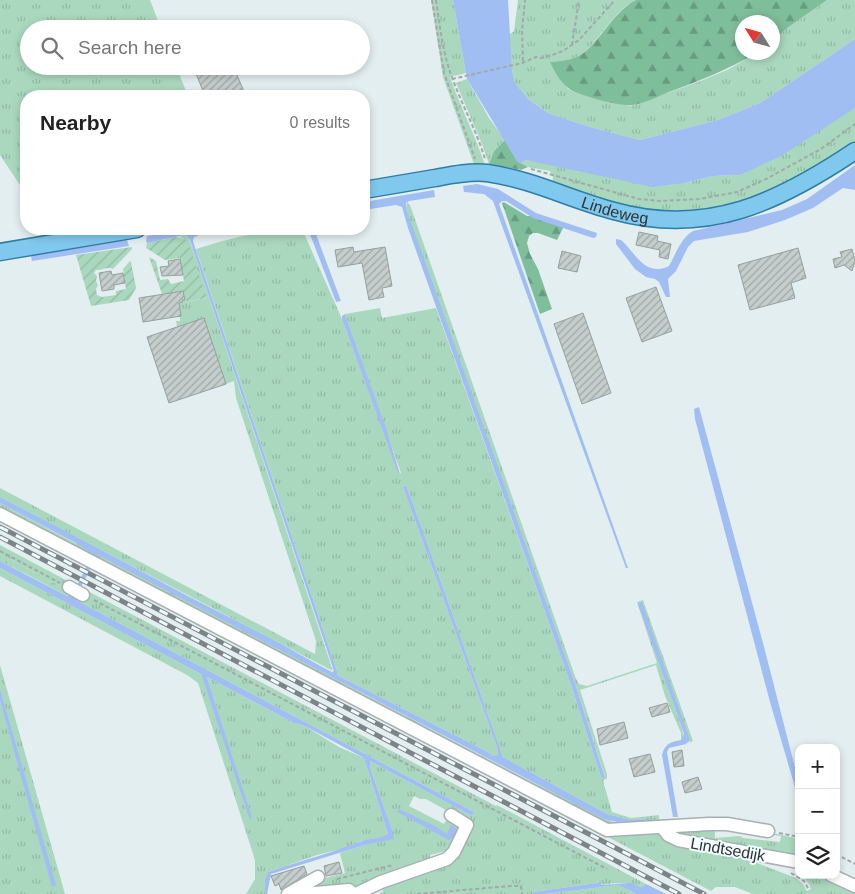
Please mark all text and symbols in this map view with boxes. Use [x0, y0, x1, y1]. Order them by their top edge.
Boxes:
north arrow [735, 15, 780, 60]
search box [20, 20, 370, 75]
icon: search [38, 34, 66, 62]
text: Search here [78, 37, 182, 58]
text: Nearby [40, 111, 111, 134]
text: 0 results [290, 114, 350, 131]
street label: Lindeweg [579, 194, 650, 227]
map controls [795, 744, 840, 879]
button: + [795, 744, 840, 789]
button: − [795, 789, 840, 834]
button: layers [795, 834, 840, 879]
street label: Lindtsedijk [689, 835, 768, 865]

